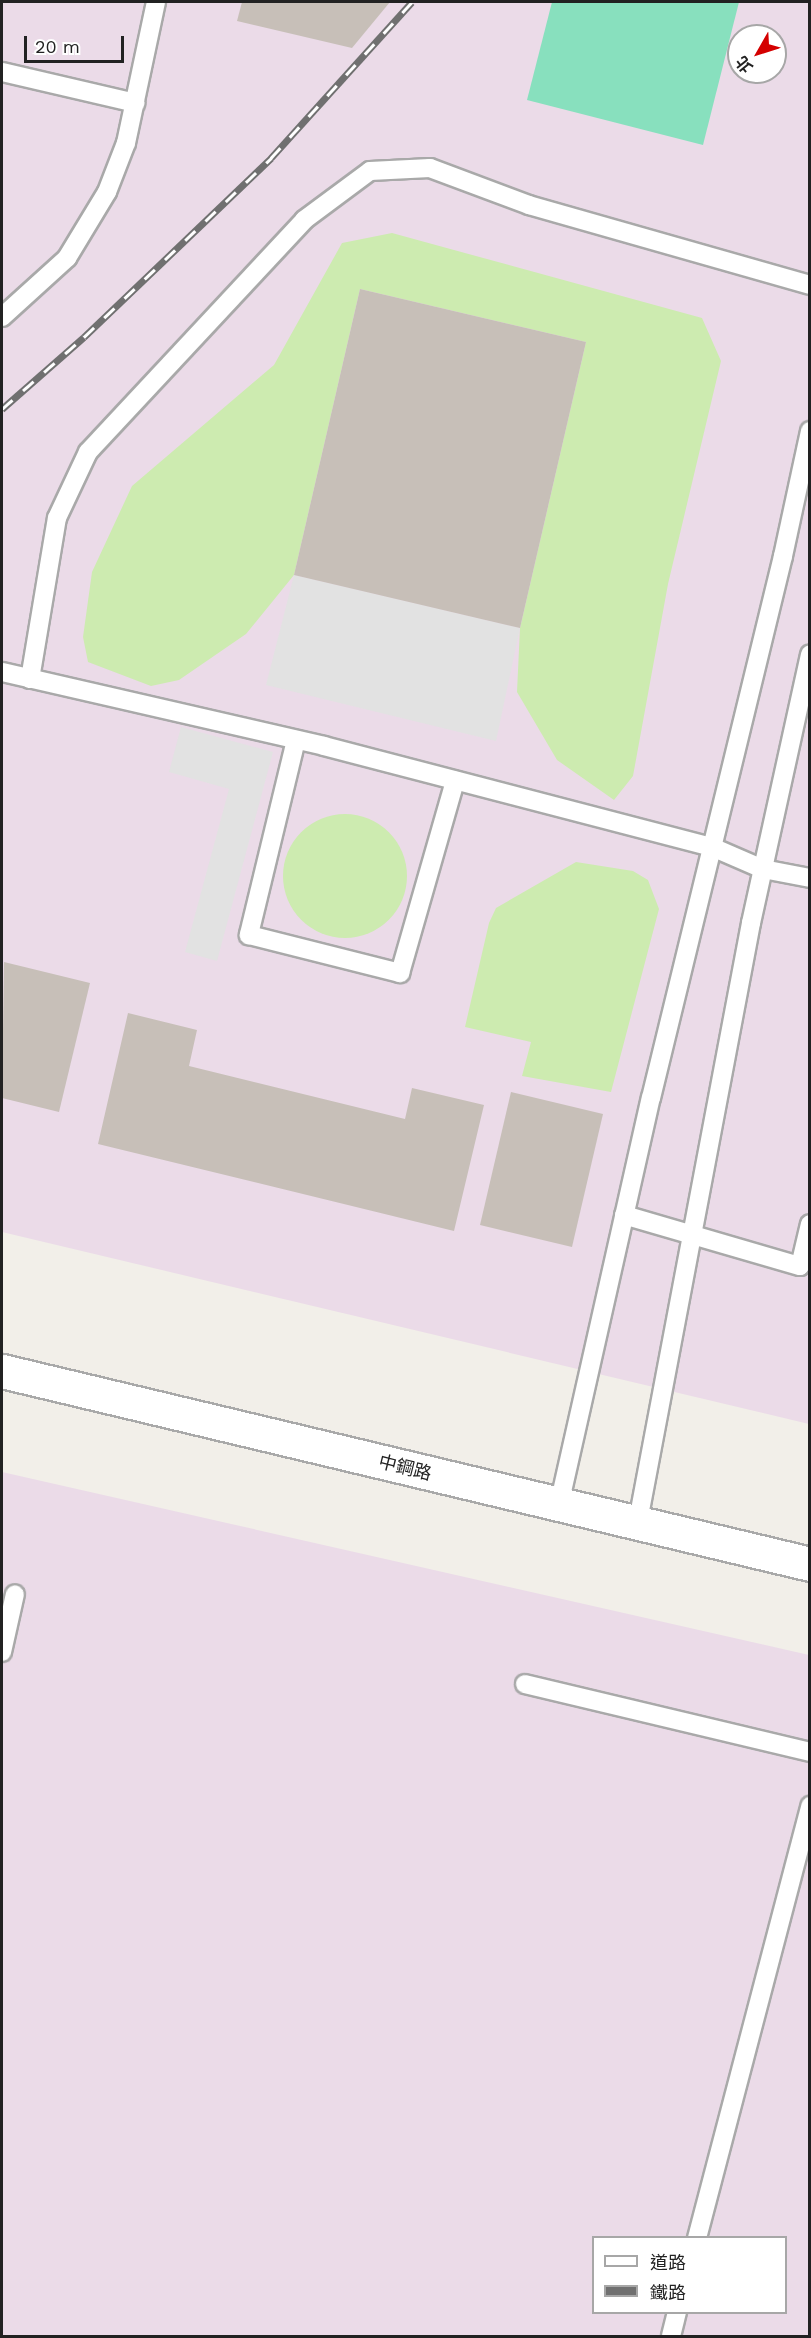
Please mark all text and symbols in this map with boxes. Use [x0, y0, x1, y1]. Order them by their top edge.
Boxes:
scale bar [27, 24, 128, 62]
north arrow [727, 24, 787, 84]
text: 20 m [35, 36, 80, 57]
text: 北 [732, 52, 757, 77]
street label: 中鋼路 [376, 1451, 434, 1485]
legend [592, 2236, 787, 2314]
text: 道路 [650, 2252, 686, 2273]
text: 鐵路 [650, 2282, 686, 2303]

